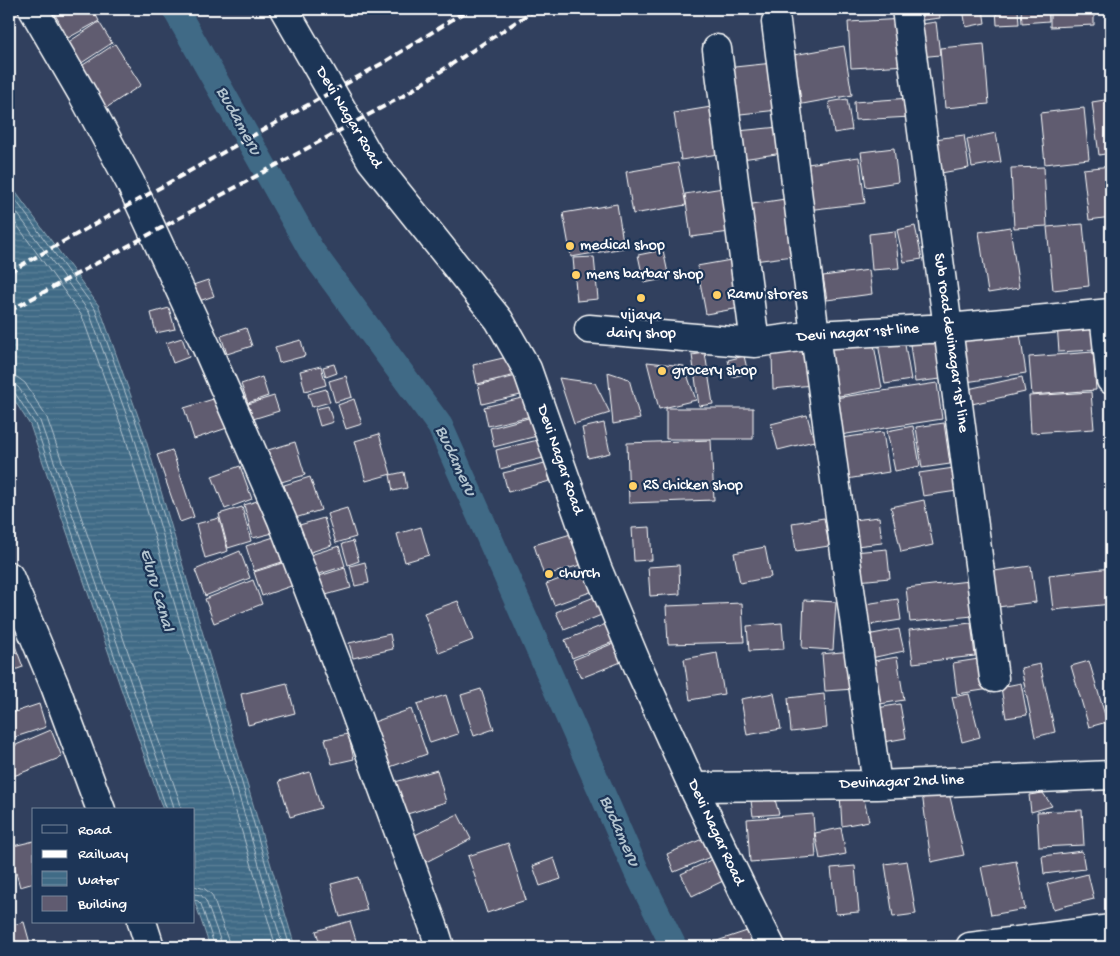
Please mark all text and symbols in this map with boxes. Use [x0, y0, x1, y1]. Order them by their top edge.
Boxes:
street label: Devi Nagar Road [310, 63, 387, 173]
water label: Budameru [211, 83, 266, 160]
place label: medical shop [580, 237, 665, 256]
marker: medical shop [564, 240, 576, 252]
street label: Sub road devinagar 1st line [928, 252, 972, 435]
place label: mens barbar shop [586, 266, 703, 285]
marker: mens barbar shop [570, 269, 582, 281]
place label: Ramu stores [727, 286, 809, 305]
marker: Ramu stores [711, 289, 723, 301]
marker: vijaya dairy shop [635, 292, 647, 304]
place label: vijaya dairy shop [606, 307, 676, 344]
street label: Devi nagar 1st line [795, 320, 920, 348]
place label: grocery shop [672, 362, 757, 381]
marker: grocery shop [656, 365, 668, 377]
street label: Devi Nagar Road [531, 402, 587, 519]
water label: Budameru [430, 423, 481, 501]
place label: RS chicken shop [643, 477, 743, 496]
marker: RS chicken shop [627, 480, 639, 492]
water label: Eluru Canal [134, 546, 178, 635]
place label: church [559, 565, 601, 584]
marker: church [543, 568, 555, 580]
street label: Devinagar 2nd line [838, 771, 965, 795]
street label: Devi Nagar Road [682, 776, 749, 890]
water label: Budameru [594, 792, 644, 871]
legend [32, 808, 195, 924]
text: Road [78, 822, 112, 840]
text: Railway [78, 846, 129, 864]
text: Water [78, 872, 120, 890]
text: Building [77, 896, 127, 914]

